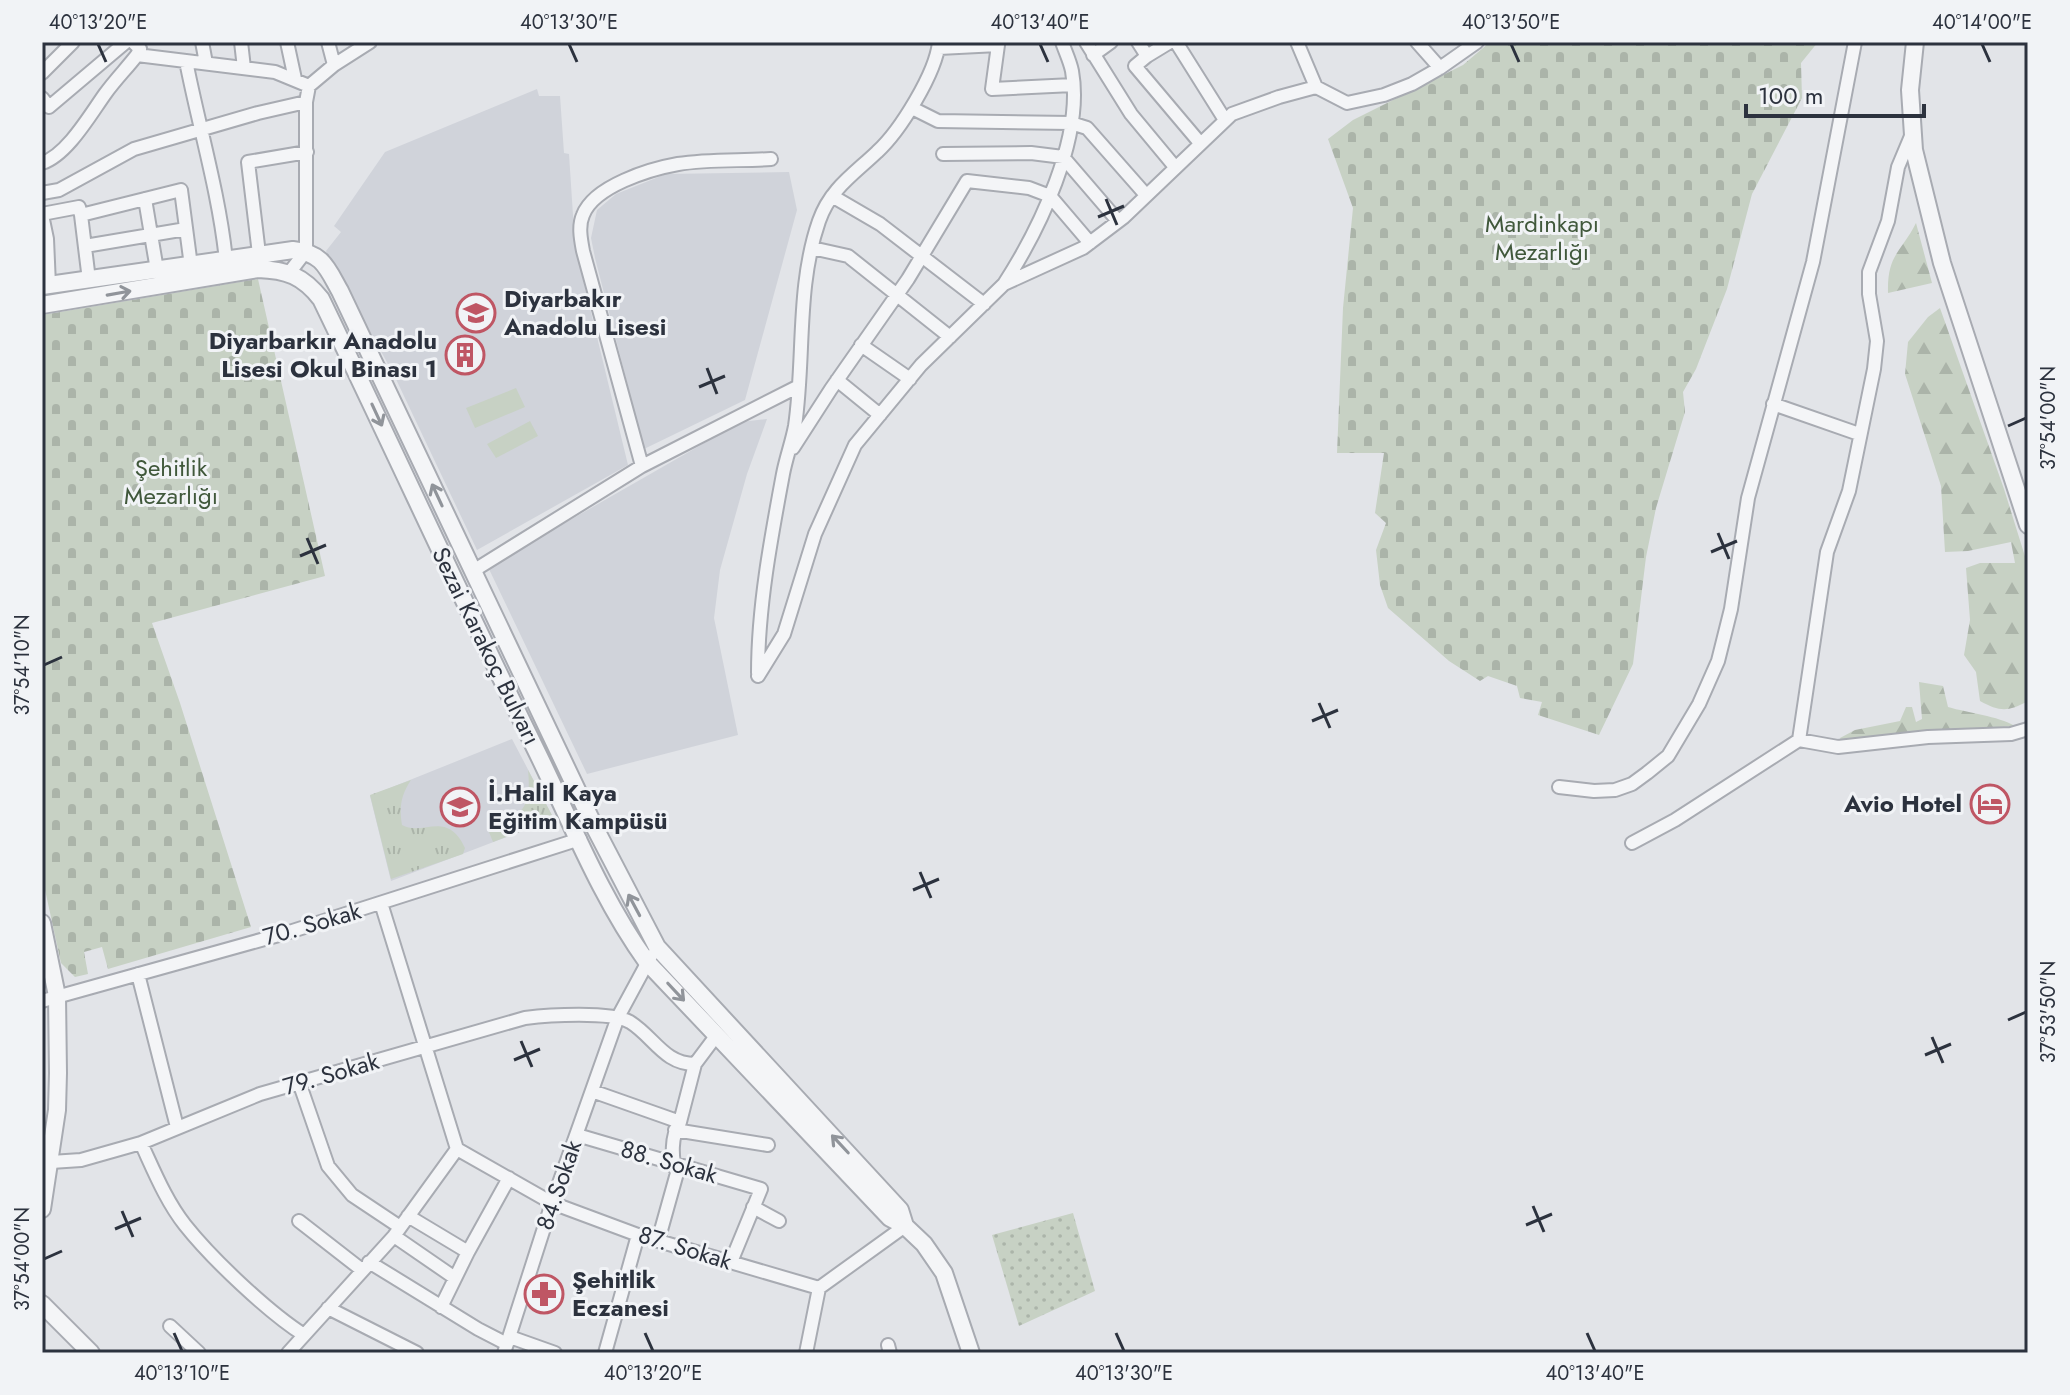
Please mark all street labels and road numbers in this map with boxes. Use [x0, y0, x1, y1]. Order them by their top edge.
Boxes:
street label: Sezai Karakoç Bulvarı [423, 541, 550, 751]
street label: 70. Sokak [259, 893, 365, 954]
street label: 79. Sokak [279, 1043, 383, 1104]
street label: 88. Sokak [617, 1131, 722, 1192]
street label: 84.Sokak [527, 1135, 590, 1235]
street label: 87. Sokak [634, 1217, 737, 1278]

